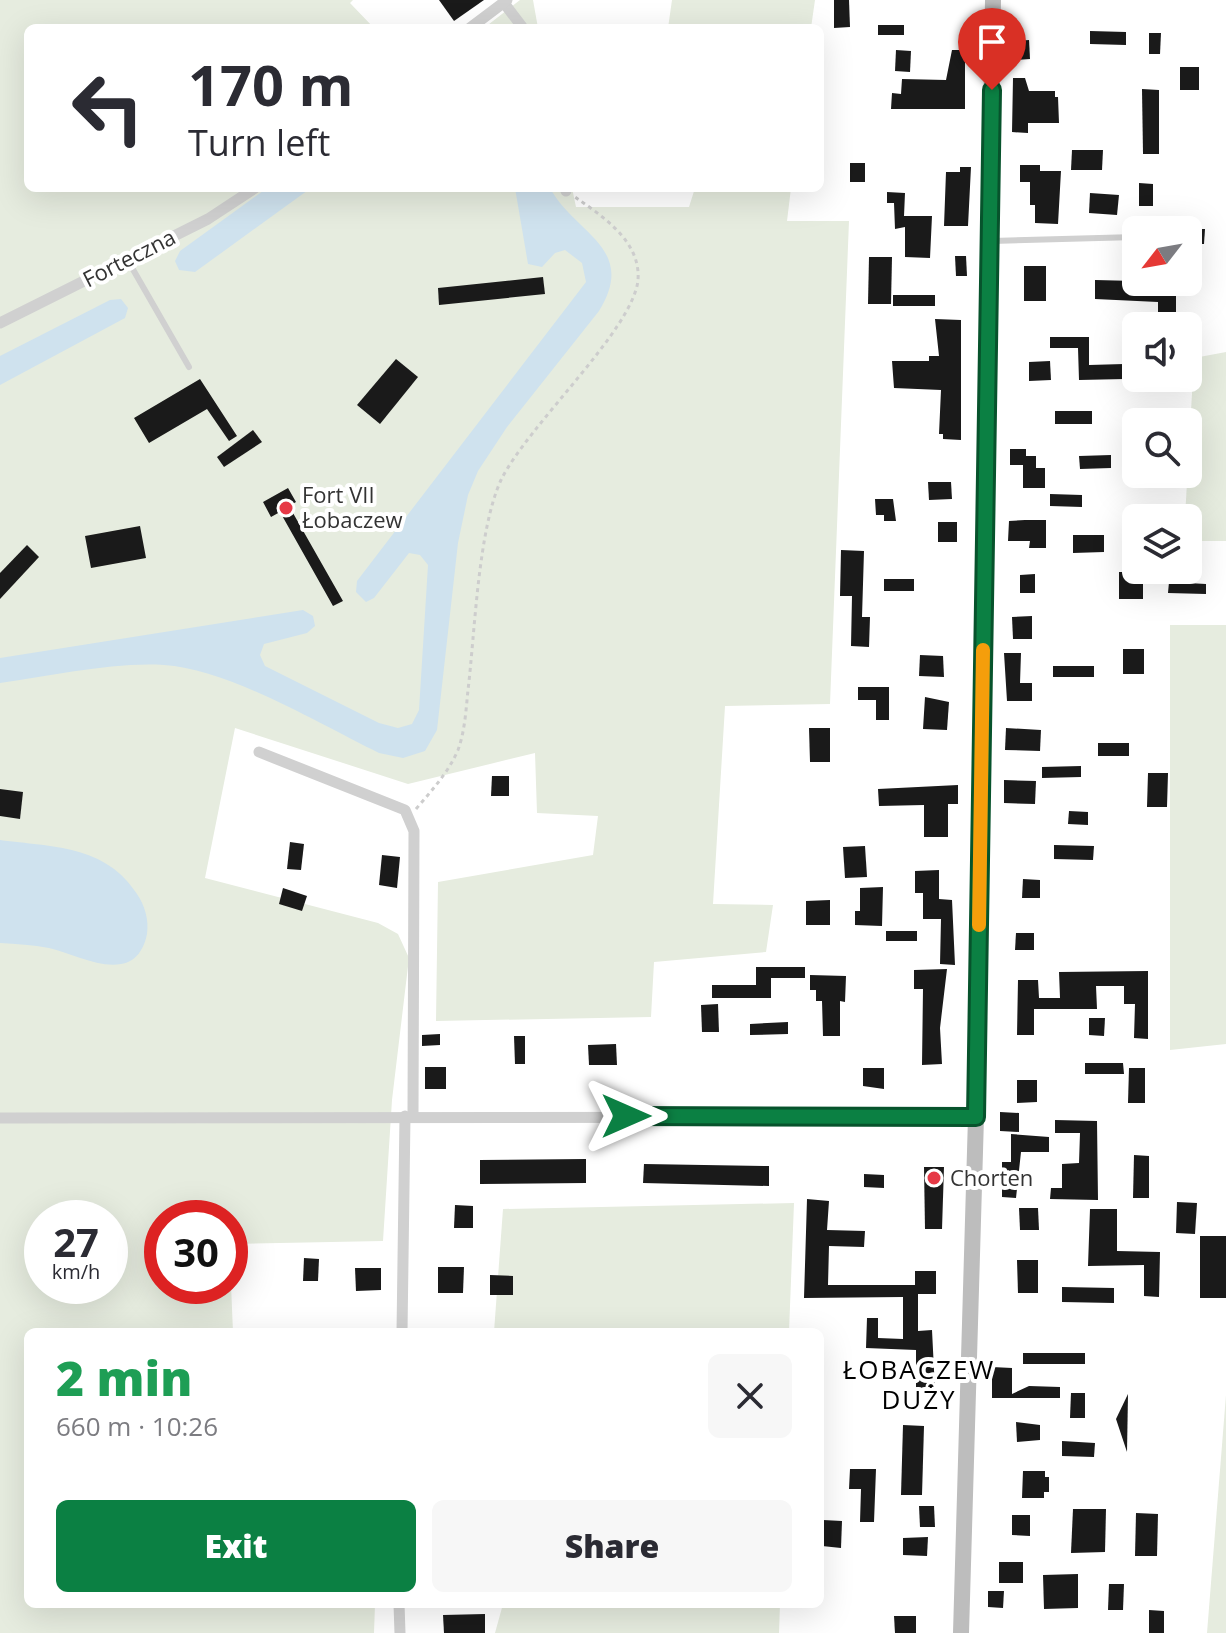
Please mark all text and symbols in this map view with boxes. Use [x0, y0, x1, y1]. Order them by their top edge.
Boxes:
pin [958, 8, 1026, 90]
icon: arrive [970, 20, 1014, 64]
text: 170 m [188, 46, 354, 122]
icon: left [56, 56, 160, 160]
text: Turn left [188, 118, 330, 167]
north arrow [1122, 216, 1202, 296]
map controls [1122, 216, 1202, 584]
street label: Forteczna [77, 221, 180, 293]
button: sound [1122, 312, 1202, 392]
button: search [1122, 408, 1202, 488]
place label: Fort VII Łobaczew [302, 479, 403, 534]
marker: Fort VII Łobaczew [277, 499, 295, 517]
button: layers [1122, 504, 1202, 584]
position arrow [584, 1074, 668, 1158]
place label: Chorten [950, 1162, 1033, 1192]
marker: Chorten [925, 1169, 943, 1187]
speed limit sign: 30 [144, 1200, 248, 1304]
text: 27 [53, 1214, 99, 1269]
text: km/h [52, 1258, 100, 1285]
text: 2 min [56, 1345, 192, 1410]
district label: ŁOBACZEW DUŻY [843, 1351, 995, 1417]
button: close [708, 1354, 792, 1438]
text: 660 m · 10:26 [56, 1408, 218, 1444]
button: Exit [56, 1500, 416, 1592]
button: Share [432, 1500, 792, 1592]

